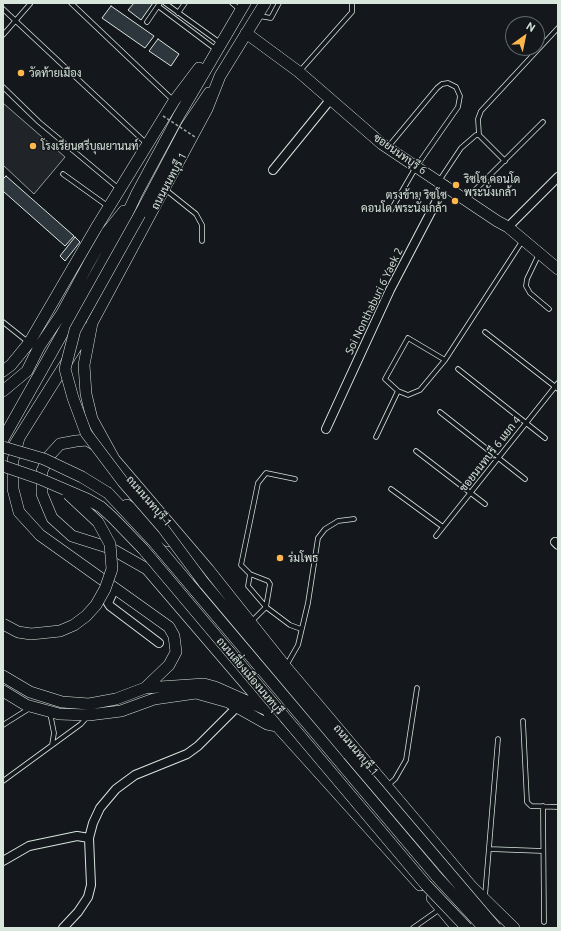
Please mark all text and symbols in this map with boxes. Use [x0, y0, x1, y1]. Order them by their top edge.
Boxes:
north arrow [505, 16, 545, 56]
text: N [524, 20, 538, 34]
place label: วัดท้ายเมือง [29, 66, 82, 80]
marker: วัดท้ายเมือง [16, 68, 26, 78]
street label: ซอยนนทบุรี 6 [371, 131, 429, 177]
place label: โรงเรียนศรีบุณยานนท์ [41, 139, 139, 153]
marker: โรงเรียนศรีบุณยานนท์ [28, 141, 38, 151]
street label: ถนนนนทบุรี 1 [148, 150, 190, 212]
place label: ริซโซ คอนโด พระนั่งเกล้า [464, 172, 520, 198]
marker: ริซโซ คอนโด พระนั่งเกล้า [451, 180, 461, 190]
place label: ตรงข้าม ริซโซ คอนโด พระนั่งเกล้า [361, 188, 447, 214]
marker: ตรงข้าม ริซโซ คอนโด พระนั่งเกล้า [450, 196, 460, 206]
street label: Soi Nonthaburi 6 Yaek 2 [342, 246, 406, 356]
street label: ซอยนนทบุรี 6 แยก 4 [456, 414, 524, 494]
street label: ถนนนนทบุรี 1 [123, 473, 175, 529]
place label: ร่มโพธ [288, 551, 318, 565]
marker: ร่มโพธ [275, 553, 285, 563]
street label: ถนนเลี่ยงเมืองนนทบุรี [214, 635, 286, 717]
street label: ถนนนนทบุรี 1 [331, 722, 381, 778]

